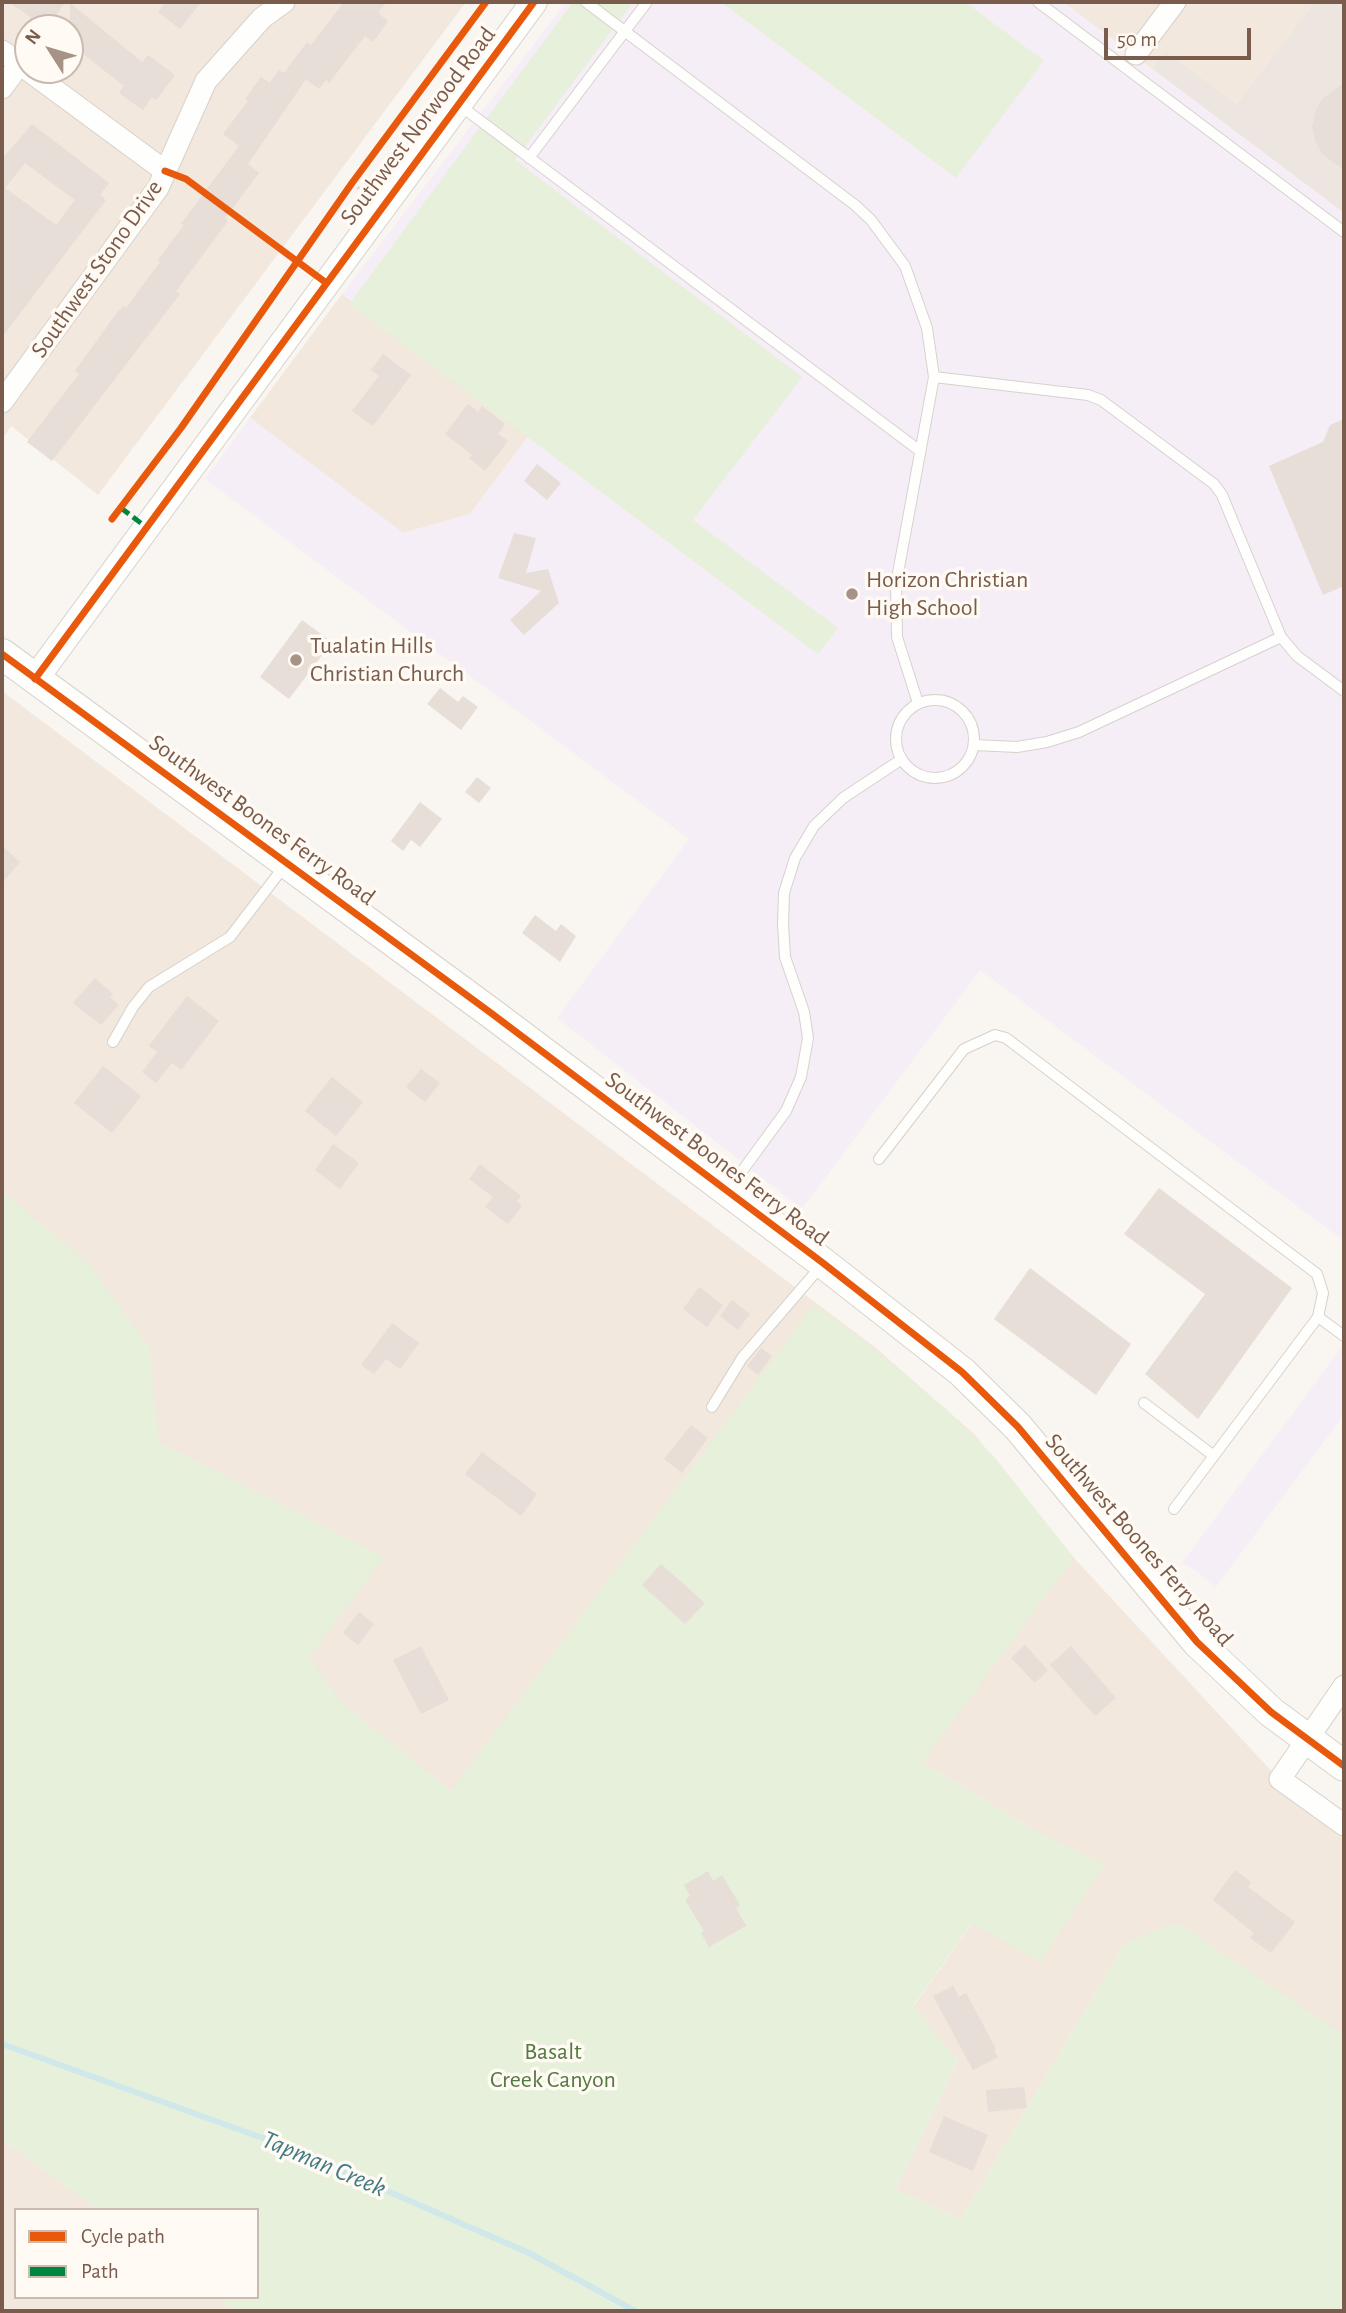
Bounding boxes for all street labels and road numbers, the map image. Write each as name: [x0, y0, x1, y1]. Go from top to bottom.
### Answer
street label: Southwest Norwood Road: [334, 21, 502, 231]
street label: Southwest Stono Drive: [25, 175, 169, 363]
street label: Southwest Boones Ferry Road: [143, 728, 381, 912]
street label: Southwest Boones Ferry Road: [599, 1065, 835, 1253]
street label: Southwest Boones Ferry Road: [1039, 1428, 1239, 1652]

